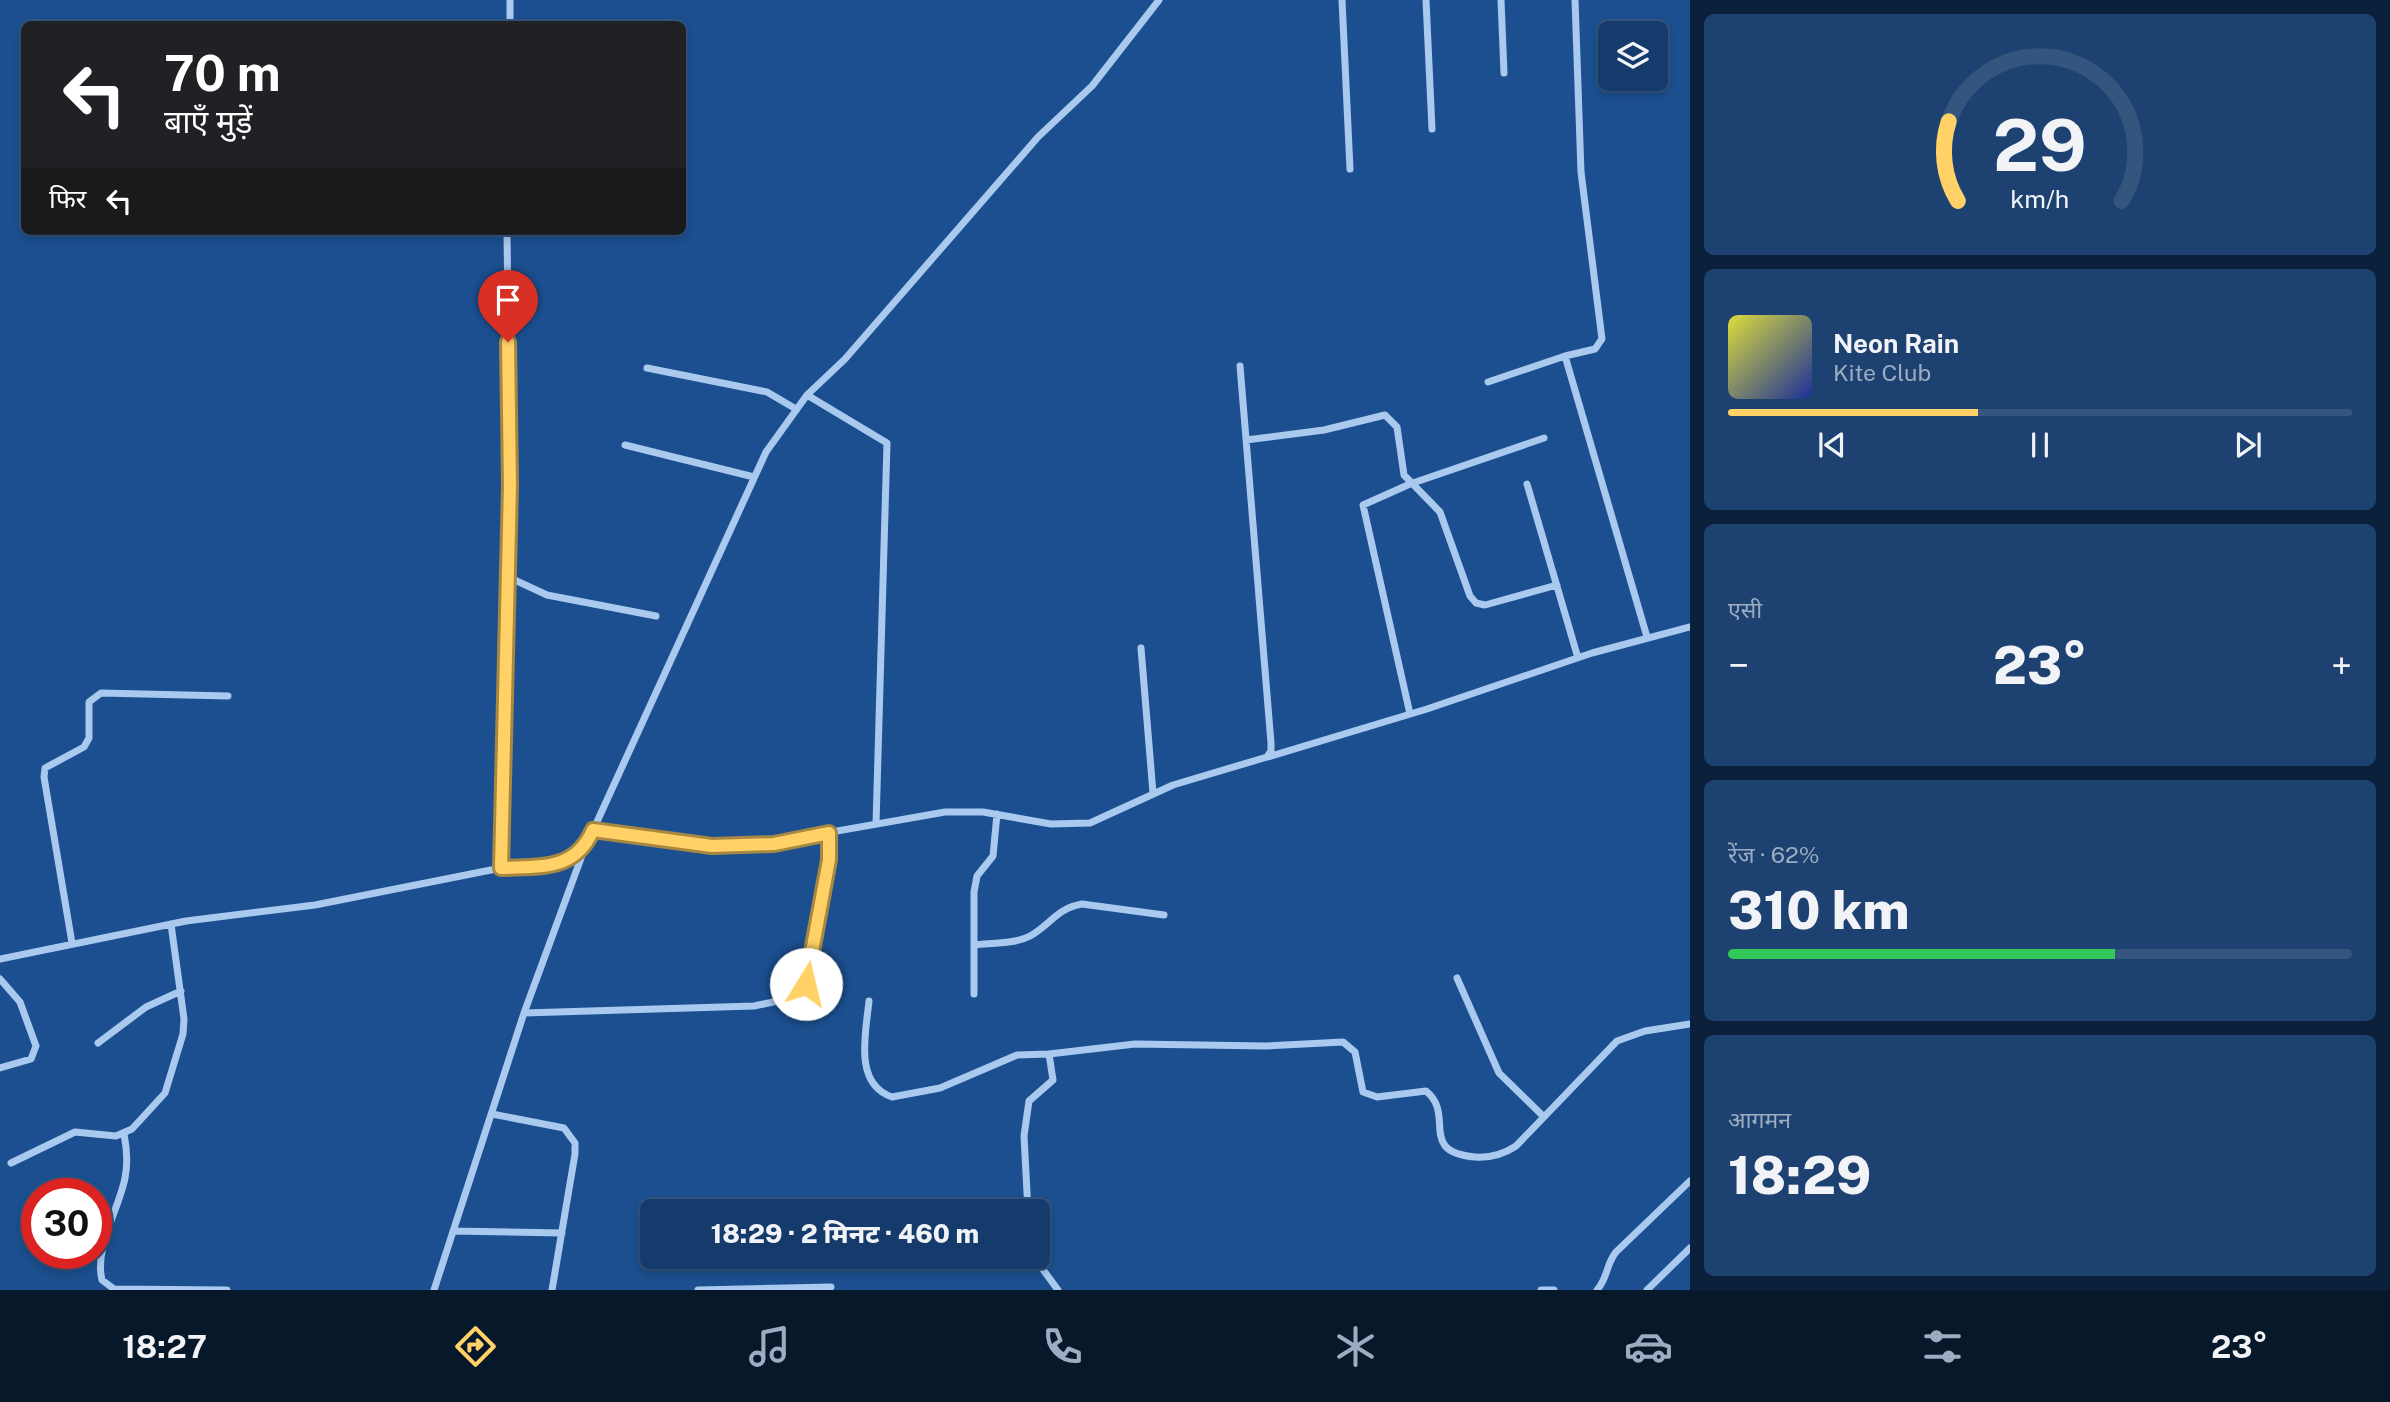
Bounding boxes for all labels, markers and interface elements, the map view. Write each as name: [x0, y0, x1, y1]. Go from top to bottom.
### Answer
map controls: [1598, 21, 1668, 91]
button: layers: [1598, 21, 1668, 91]
text: 70 m: [164, 44, 281, 102]
icon: left: [49, 49, 140, 140]
text: 29: [1993, 102, 2087, 187]
text: बाएँ मुड़ें: [164, 103, 252, 140]
icon: left: [100, 182, 138, 220]
text: फिर: [49, 183, 86, 214]
text: km/h: [2011, 183, 2069, 213]
pin: [478, 270, 538, 342]
icon: arrive: [489, 281, 527, 319]
text: Neon Rain: [1833, 328, 1959, 359]
text: Kite Club: [1833, 359, 1931, 386]
icon: previous: [1813, 426, 1851, 464]
icon: pause: [2021, 426, 2059, 464]
icon: next: [2229, 426, 2267, 464]
text: एसी: [1728, 596, 1762, 623]
text: 23°: [1993, 635, 2087, 696]
text: −: [1728, 643, 1749, 688]
text: +: [2331, 643, 2352, 688]
text: रेंज · 62%: [1728, 841, 1820, 868]
text: 310 km: [1728, 880, 1910, 941]
position arrow: [769, 947, 843, 1021]
text: आगमन: [1728, 1106, 1791, 1133]
text: 18:29: [1728, 1145, 1871, 1206]
speed limit sign: 30: [21, 1178, 112, 1269]
text: 18:29 · 2 मिनट · 460 m: [711, 1218, 979, 1249]
icon: directions: [451, 1322, 500, 1371]
icon: music: [745, 1322, 794, 1371]
icon: phone: [1038, 1322, 1087, 1371]
icon: climate: [1331, 1322, 1380, 1371]
icon: car: [1624, 1322, 1673, 1371]
icon: filters: [1918, 1322, 1967, 1371]
text: 18:27: [122, 1328, 207, 1365]
text: 23°: [2211, 1328, 2268, 1365]

